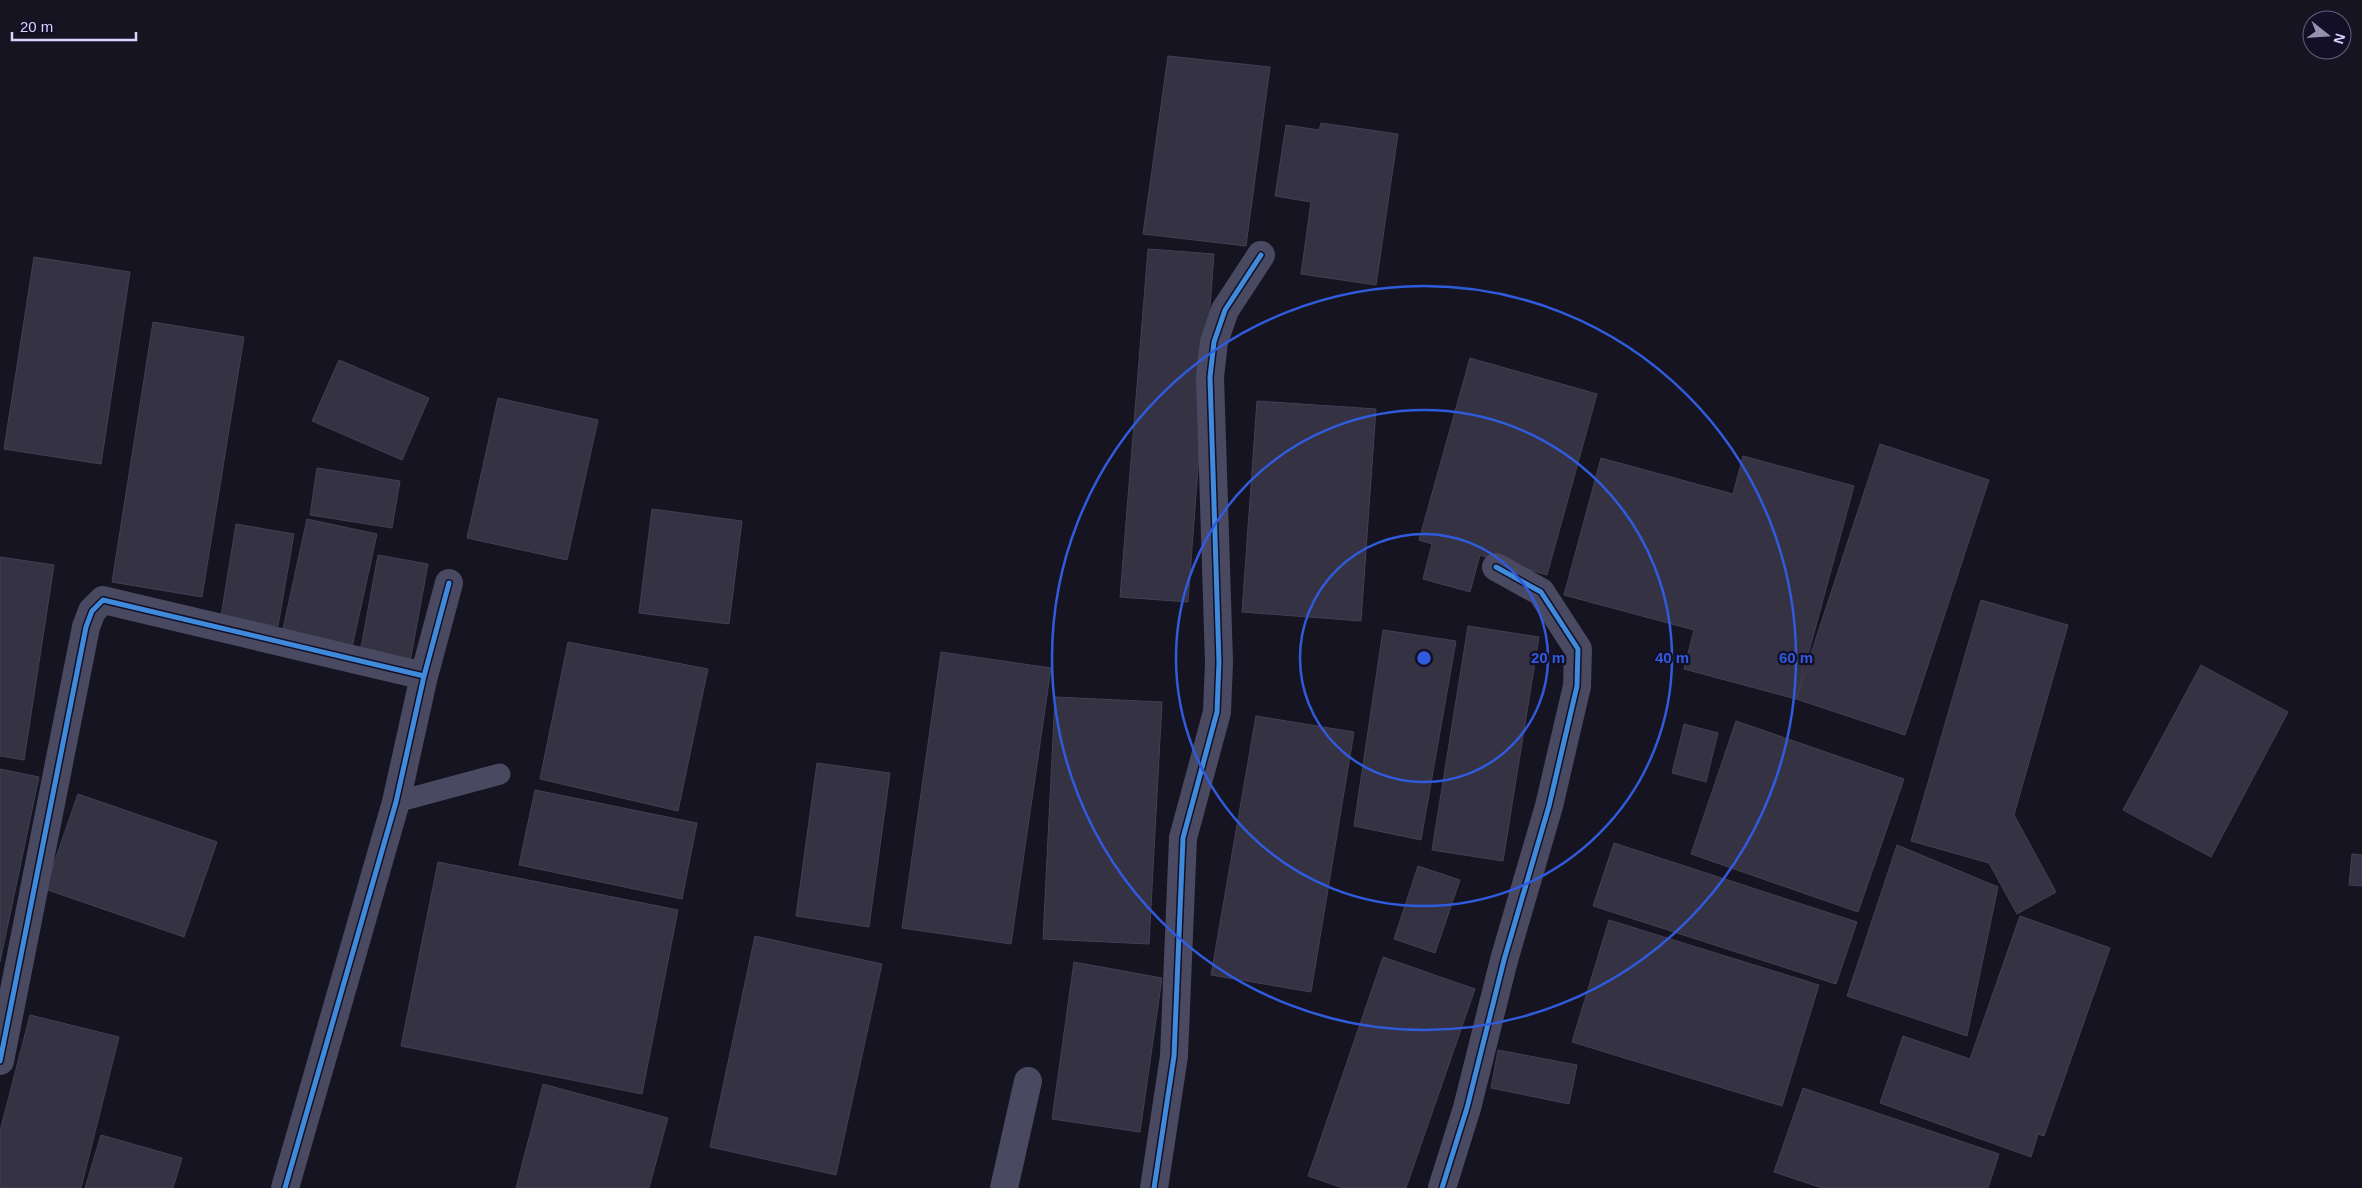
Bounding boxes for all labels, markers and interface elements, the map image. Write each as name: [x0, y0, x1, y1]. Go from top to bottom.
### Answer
scale bar: [12, 10, 136, 42]
north arrow: [2302, 10, 2352, 60]
text: 20 m: [20, 18, 53, 35]
text: N: [2330, 32, 2349, 46]
centre of rings: [1415, 649, 1433, 667]
text: 20 m: [1531, 649, 1565, 666]
text: 40 m: [1655, 649, 1689, 666]
text: 60 m: [1779, 649, 1813, 666]

